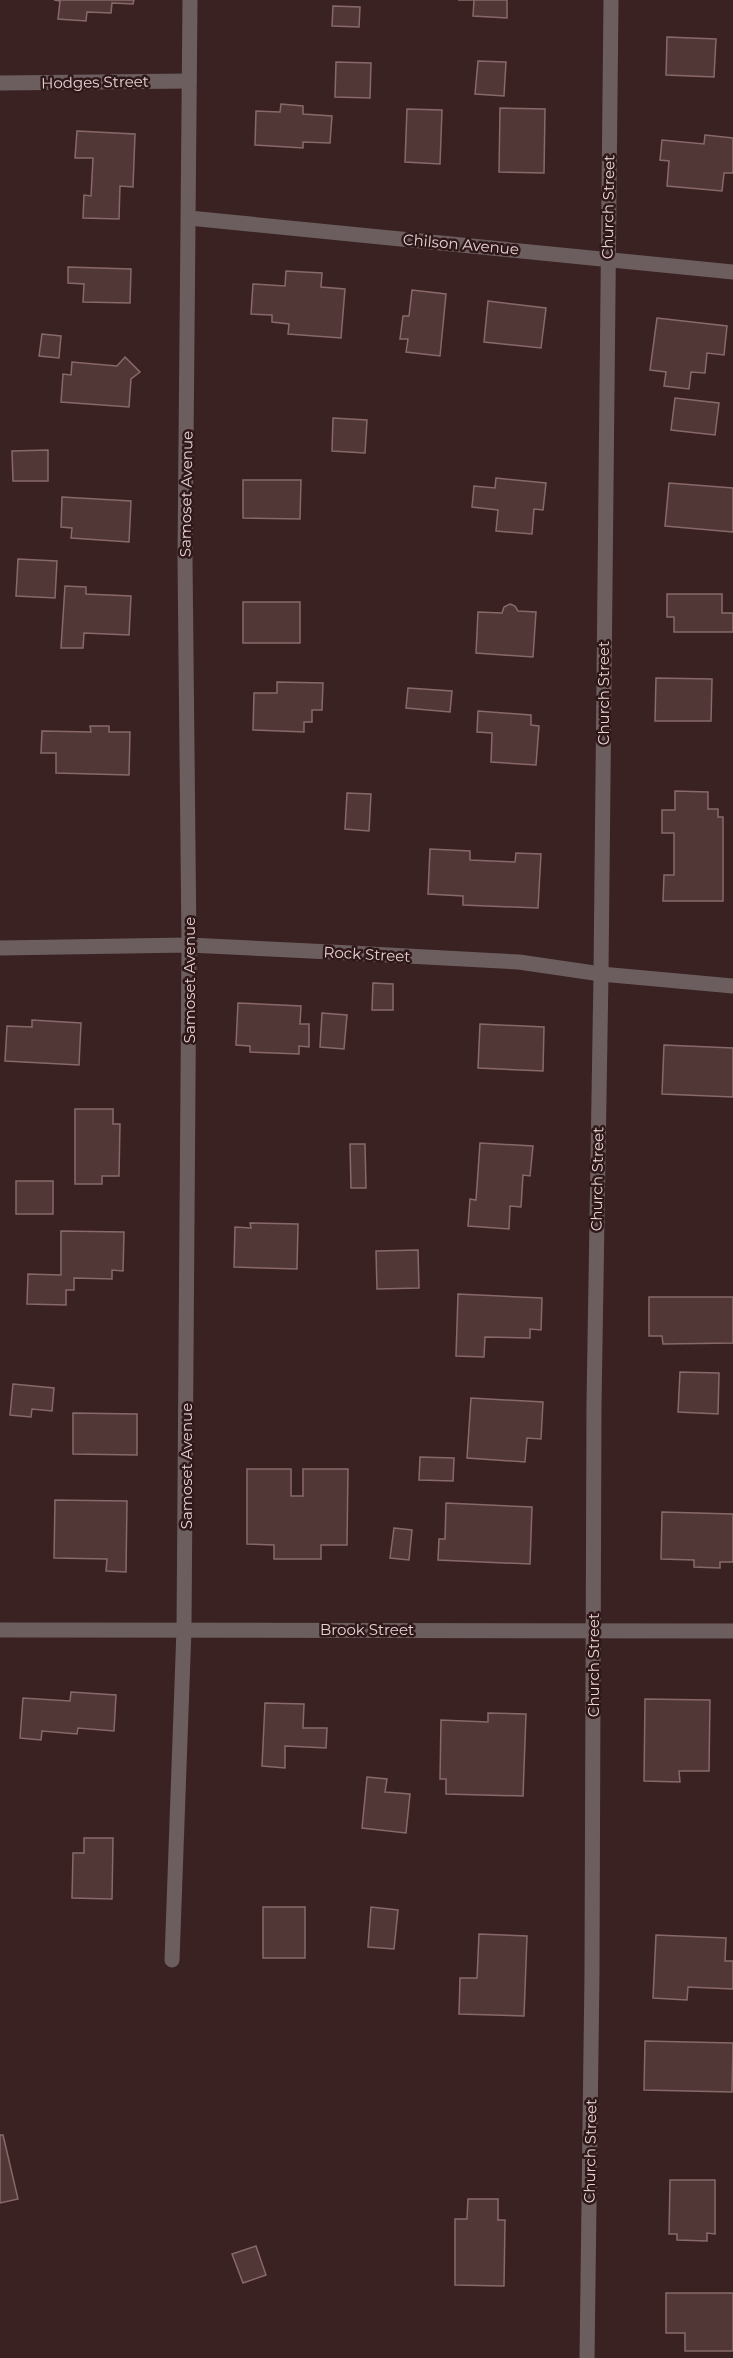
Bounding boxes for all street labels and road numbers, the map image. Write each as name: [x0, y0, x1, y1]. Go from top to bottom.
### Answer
street label: Hodges Street: [41, 72, 149, 92]
street label: Church Street: [598, 155, 618, 259]
street label: Chilson Avenue: [402, 229, 520, 259]
street label: Samoset Avenue: [175, 431, 197, 557]
street label: Church Street: [594, 641, 613, 745]
street label: Samoset Avenue: [180, 917, 199, 1043]
street label: Rock Street: [323, 942, 411, 966]
street label: Church Street: [587, 1127, 607, 1231]
street label: Samoset Avenue: [177, 1403, 196, 1529]
street label: Church Street: [584, 1613, 603, 1717]
street label: Brook Street: [320, 1620, 414, 1639]
street label: Church Street: [580, 2099, 600, 2203]

